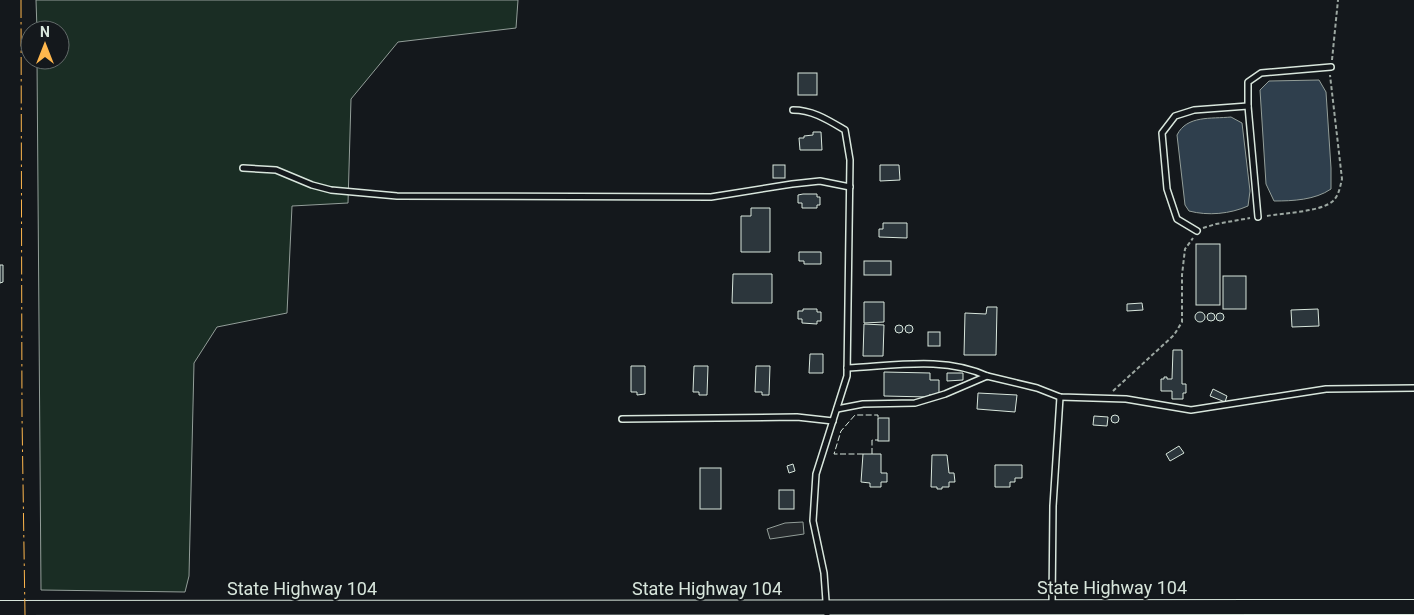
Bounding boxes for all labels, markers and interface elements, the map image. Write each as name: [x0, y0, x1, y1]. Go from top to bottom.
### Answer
north arrow: [20, 20, 70, 70]
text: N: [40, 24, 50, 40]
street label: State Highway 104: [1037, 577, 1187, 598]
street label: State Highway 104: [227, 578, 377, 599]
street label: State Highway 104: [632, 578, 782, 599]

